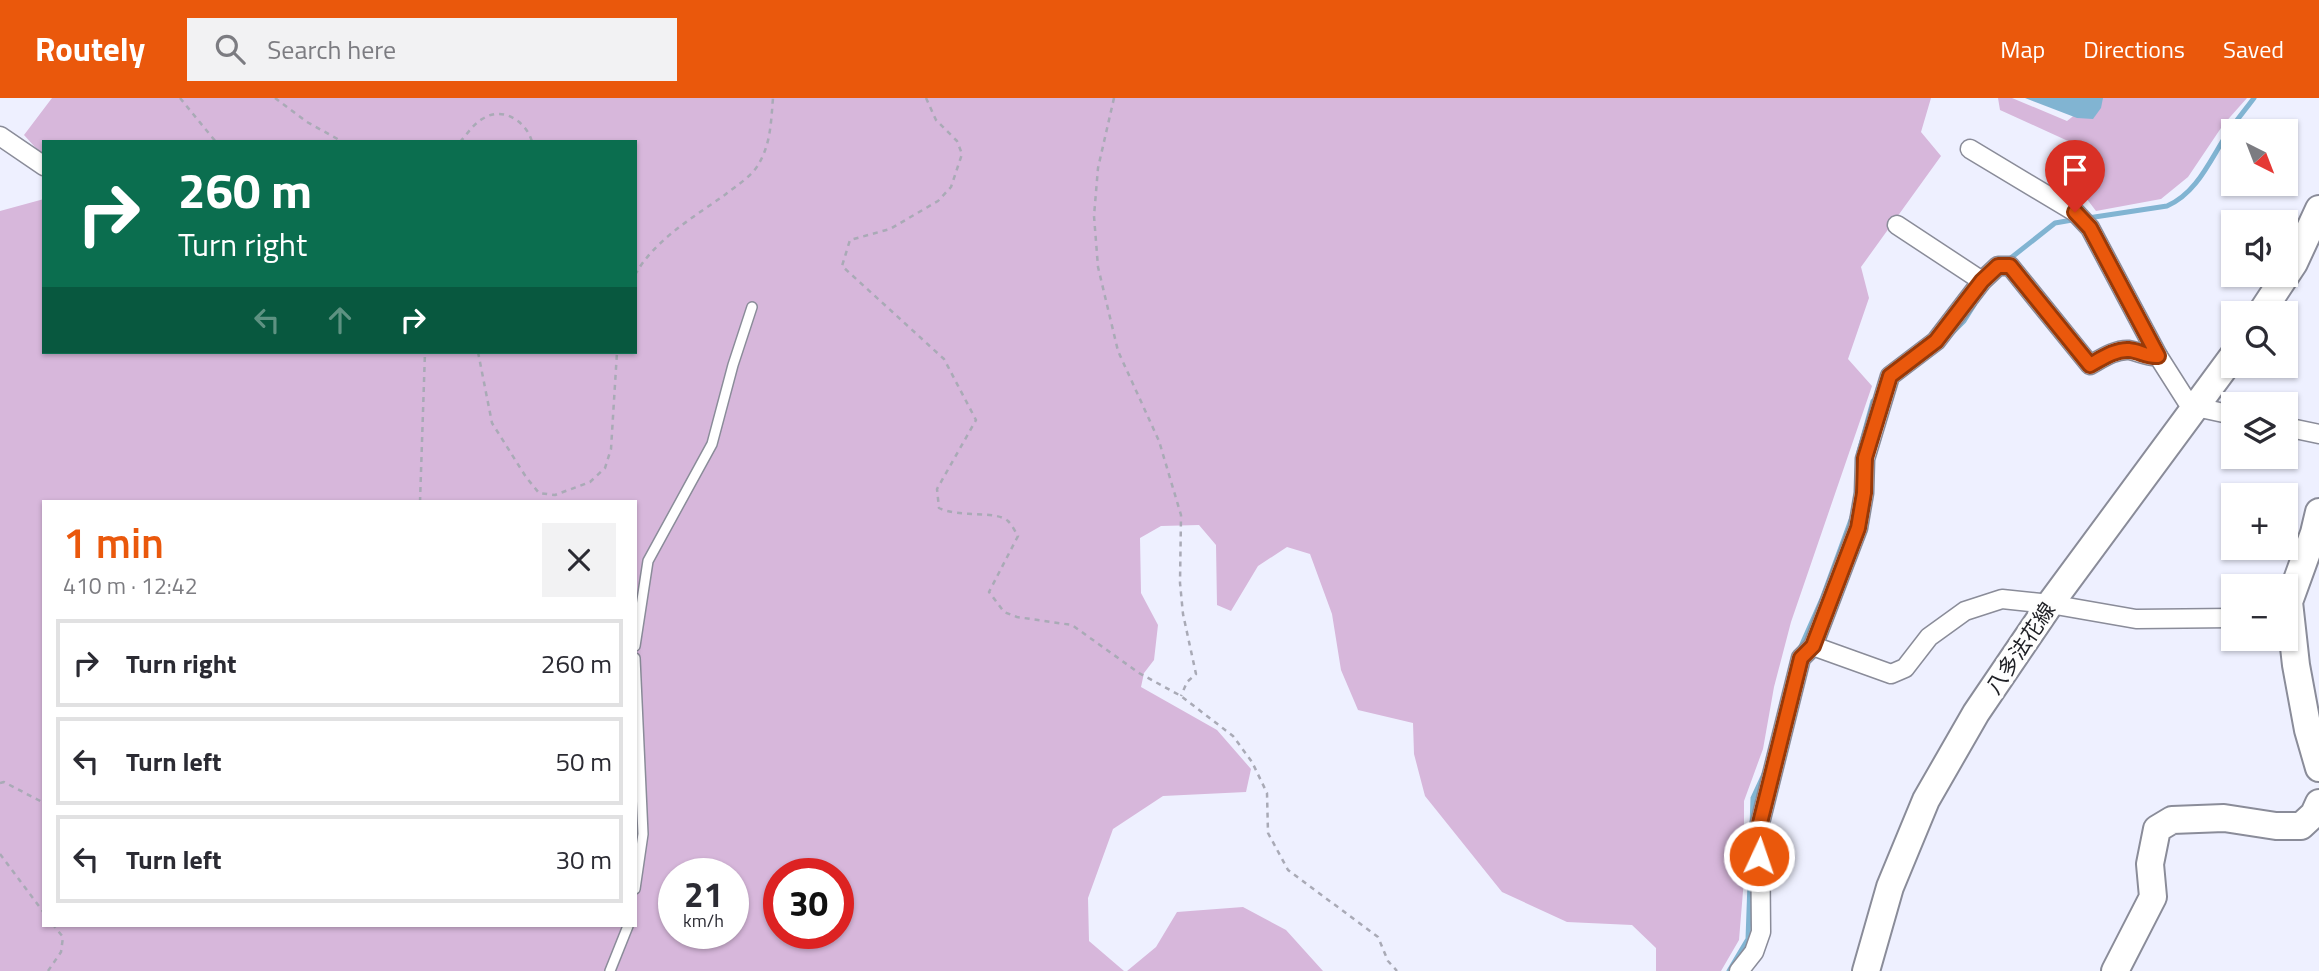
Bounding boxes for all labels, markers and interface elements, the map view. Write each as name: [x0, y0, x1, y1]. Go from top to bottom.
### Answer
search box: [187, 18, 677, 81]
text: Routely: [35, 24, 145, 74]
icon: search: [211, 30, 249, 68]
text: Search here: [267, 30, 396, 69]
text: Map: [2000, 31, 2045, 67]
text: Directions: [2083, 31, 2185, 67]
text: Saved: [2223, 31, 2284, 67]
north arrow: [2221, 119, 2298, 196]
map controls: [2221, 119, 2298, 651]
pin: [2045, 140, 2105, 212]
icon: arrive: [2056, 151, 2094, 189]
text: 260 m: [178, 152, 312, 227]
icon: right: [63, 168, 154, 259]
button: sound: [2221, 210, 2298, 287]
text: Turn right: [178, 220, 307, 268]
icon: left: [248, 301, 286, 339]
icon: ahead: [321, 301, 359, 339]
icon: right: [394, 301, 432, 339]
button: search: [2221, 301, 2298, 378]
button: layers: [2221, 392, 2298, 469]
button: +: [2221, 483, 2298, 560]
text: 1 min: [63, 510, 164, 574]
button: close: [542, 523, 616, 597]
text: 410 m · 12:42: [63, 568, 198, 603]
button: −: [2221, 574, 2298, 651]
street label: 八多法花線: [1977, 596, 2063, 700]
icon: right: [67, 644, 105, 682]
text: Turn right: [126, 644, 237, 683]
text: 260 m: [541, 644, 612, 683]
icon: left: [67, 742, 105, 780]
text: Turn left: [126, 742, 221, 781]
text: 50 m: [555, 742, 612, 781]
position arrow: [1722, 819, 1796, 893]
icon: left: [67, 840, 105, 878]
text: Turn left: [126, 840, 221, 879]
text: 30 m: [555, 840, 612, 879]
speed limit sign: 30: [763, 858, 854, 949]
text: 21: [684, 867, 723, 921]
text: km/h: [683, 907, 724, 934]

